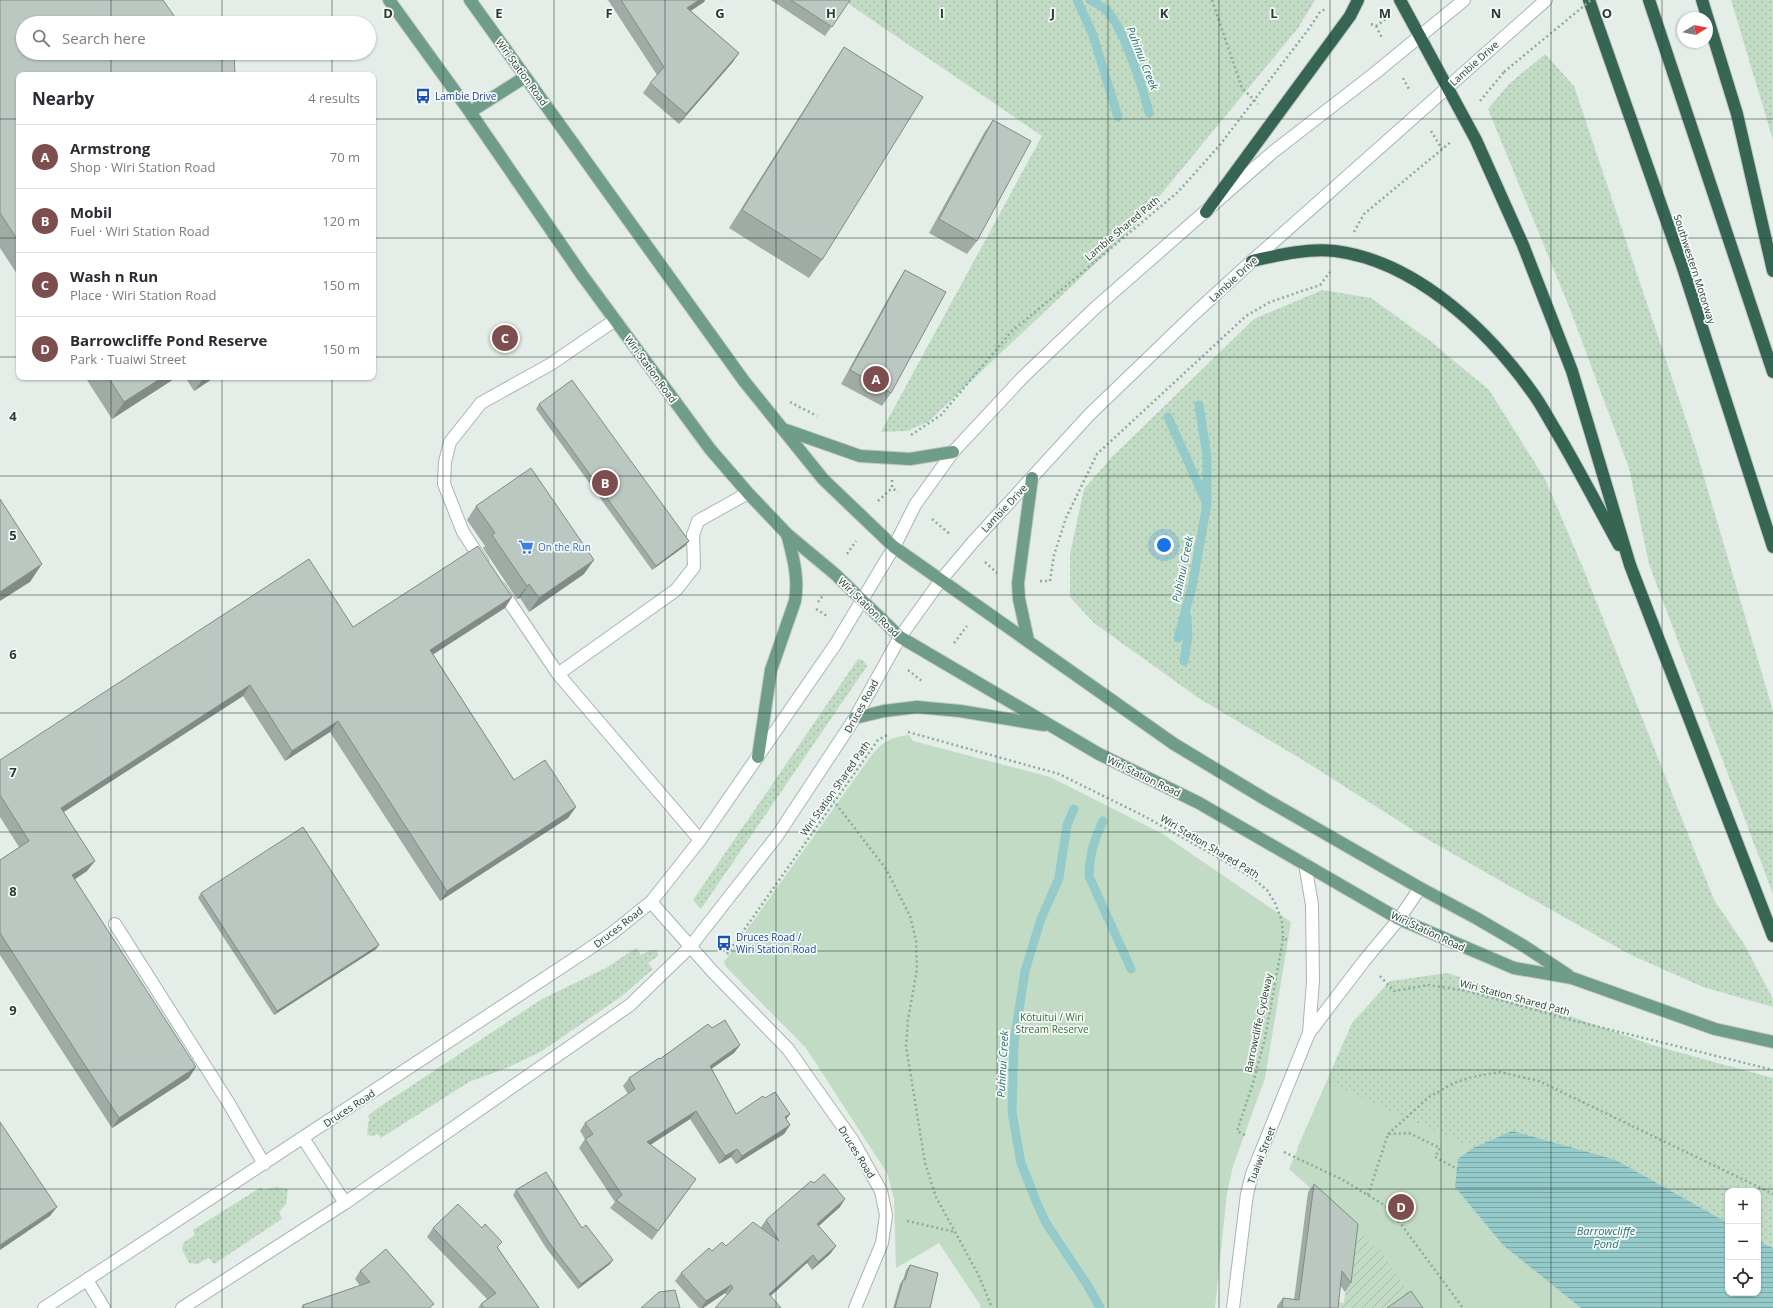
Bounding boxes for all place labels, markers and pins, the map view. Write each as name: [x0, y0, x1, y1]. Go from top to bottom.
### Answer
bus stop icon: Lambie Drive: [414, 87, 432, 105]
place label: Lambie Drive: [435, 89, 497, 103]
pin: C: [492, 323, 518, 353]
pin: A: [863, 364, 889, 394]
pin: B: [592, 468, 618, 498]
supermarket icon: On the Run: [517, 538, 535, 556]
place label: On the Run: [538, 540, 591, 554]
place label: Druces Road / Wiri Station Road: [736, 930, 816, 956]
bus stop icon: Druces Road / Wiri Station Road: [715, 934, 733, 952]
pin: D: [1388, 1192, 1414, 1222]

